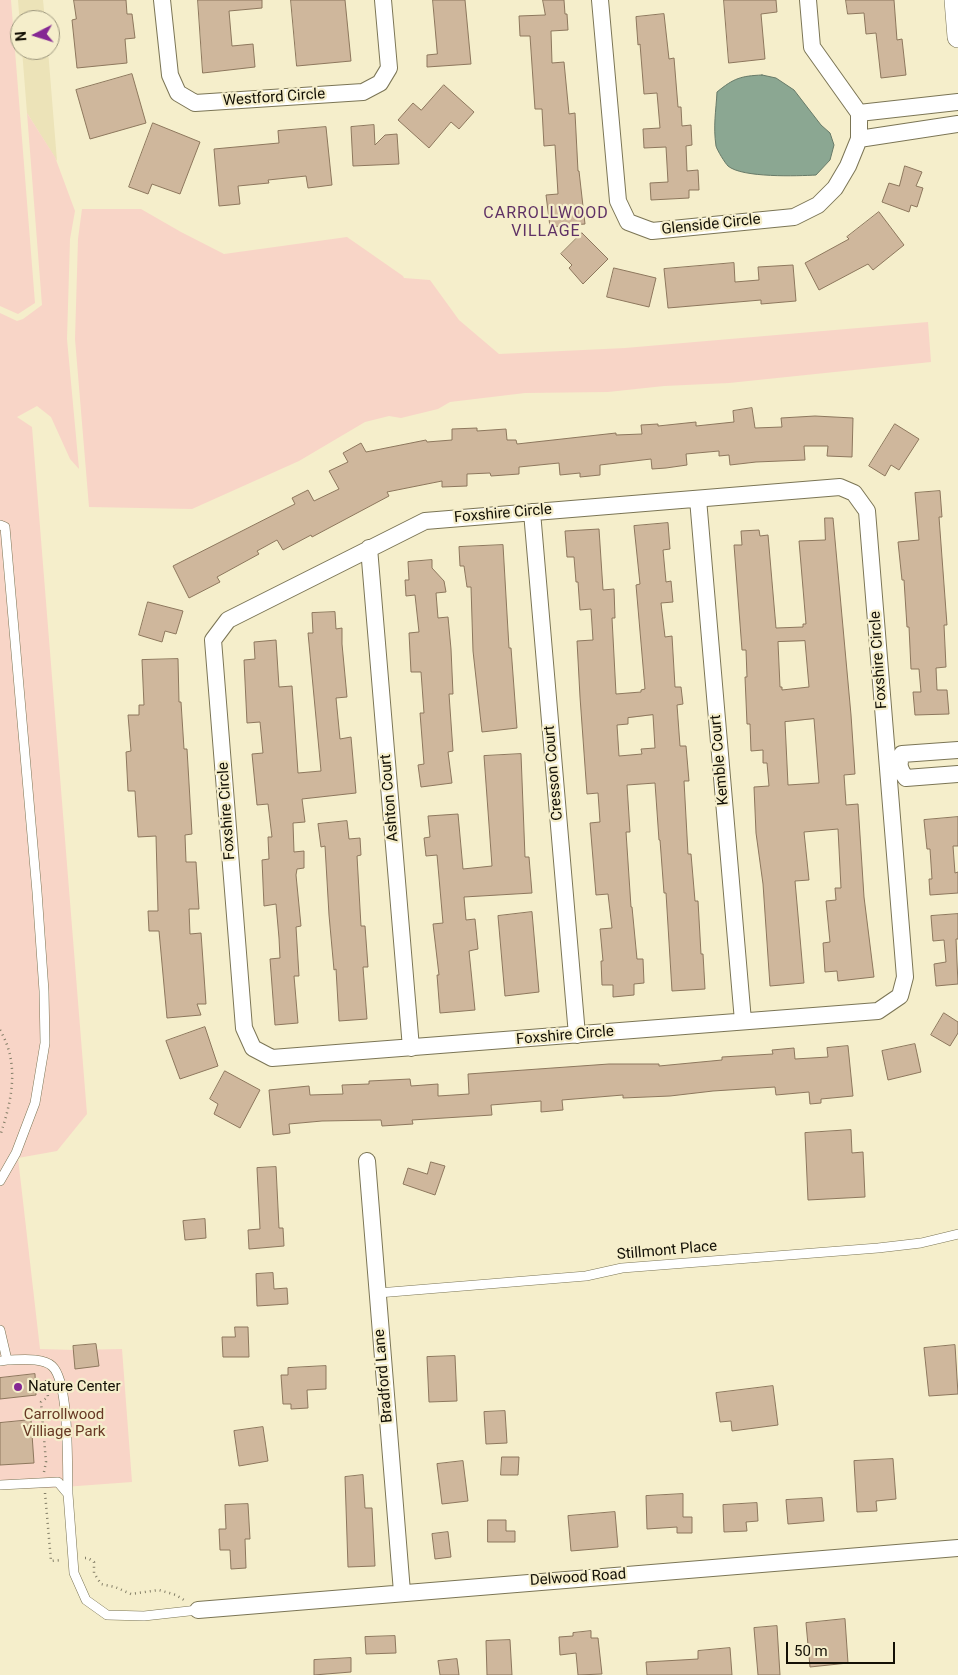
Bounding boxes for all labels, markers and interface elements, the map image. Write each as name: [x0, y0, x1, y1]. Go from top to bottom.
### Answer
north arrow: [10, 10, 60, 60]
text: N: [13, 31, 29, 42]
street label: Westford Circle: [222, 85, 326, 111]
district label: CARROLLWOOD VILLAGE: [482, 204, 610, 242]
street label: Glenside Circle: [661, 211, 761, 239]
street label: Foxshire Circle: [453, 501, 553, 527]
street label: Foxshire Circle: [867, 610, 891, 710]
street label: Kemble Court: [707, 714, 733, 806]
street label: Cresson Court: [541, 725, 567, 821]
street label: Ashton Court: [377, 753, 403, 843]
street label: Foxshire Circle: [215, 761, 239, 861]
street label: Foxshire Circle: [515, 1023, 615, 1049]
street label: Stillmont Place: [616, 1238, 718, 1264]
street label: Bradford Lane: [371, 1328, 397, 1424]
place label: Nature Center: [28, 1378, 121, 1396]
marker: Nature Center: [12, 1381, 24, 1393]
park label: Carrollwood Villiage Park: [23, 1406, 105, 1441]
street label: Delwood Road: [529, 1566, 627, 1590]
scale bar: [788, 1632, 897, 1664]
text: 50 m: [794, 1642, 828, 1660]

